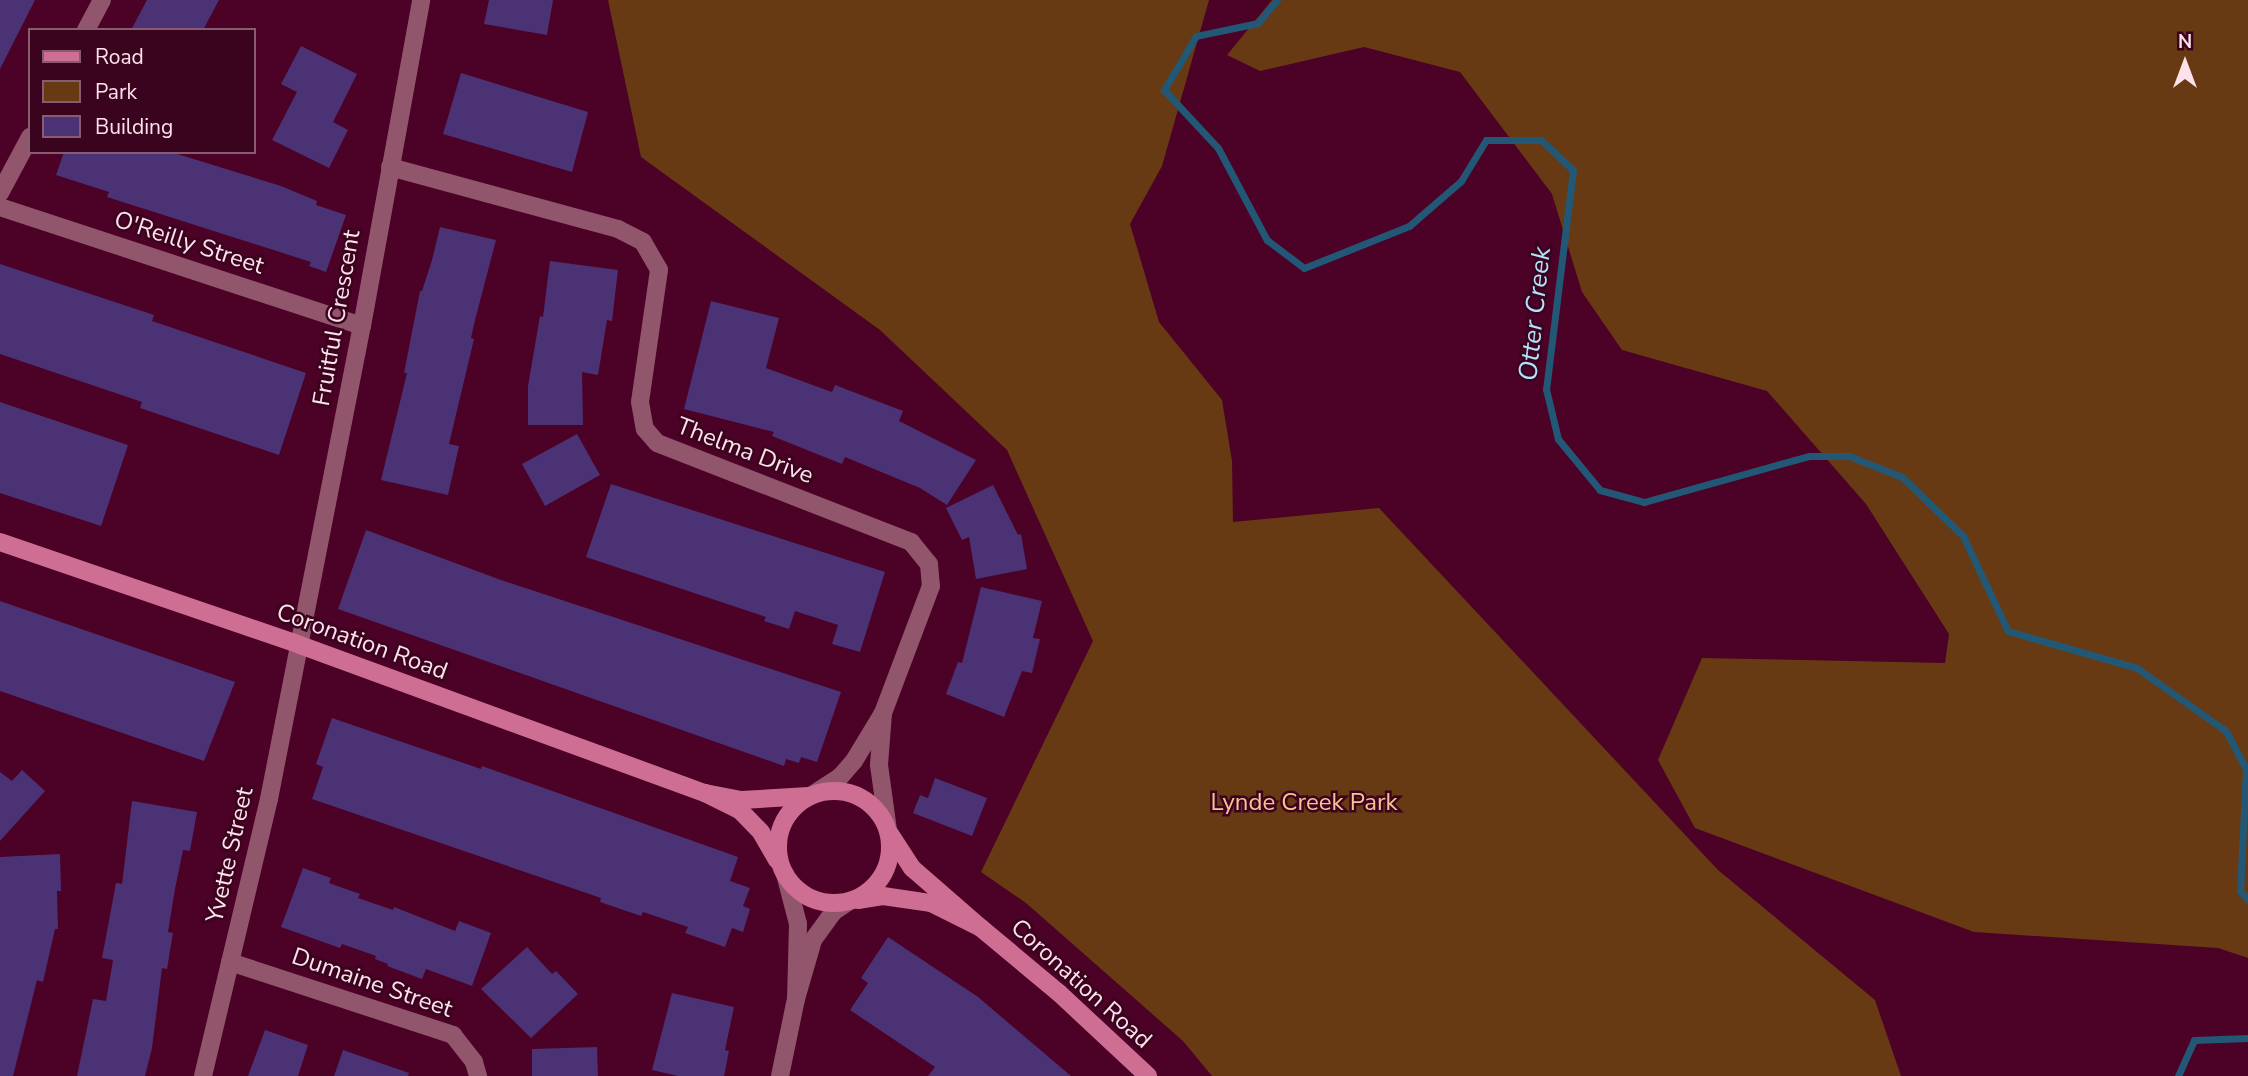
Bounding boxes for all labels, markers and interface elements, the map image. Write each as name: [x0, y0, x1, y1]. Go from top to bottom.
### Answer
legend: [28, 28, 256, 154]
north arrow: [2150, 28, 2220, 98]
text: N: [2178, 29, 2192, 55]
text: Road: [95, 43, 144, 71]
text: Park: [95, 78, 137, 106]
text: Building: [95, 113, 173, 141]
street label: O'Reilly Street: [110, 205, 268, 281]
street label: Fruitful Crescent: [307, 228, 367, 408]
water label: Otter Creek: [1512, 245, 1558, 383]
street label: Thelma Drive: [672, 412, 818, 490]
street label: Coronation Road: [273, 598, 451, 686]
street label: Yvette Street: [200, 784, 260, 926]
park label: Lynde Creek Park: [1210, 789, 1398, 817]
street label: Coronation Road: [1005, 913, 1157, 1055]
street label: Dumaine Street: [288, 942, 456, 1024]

